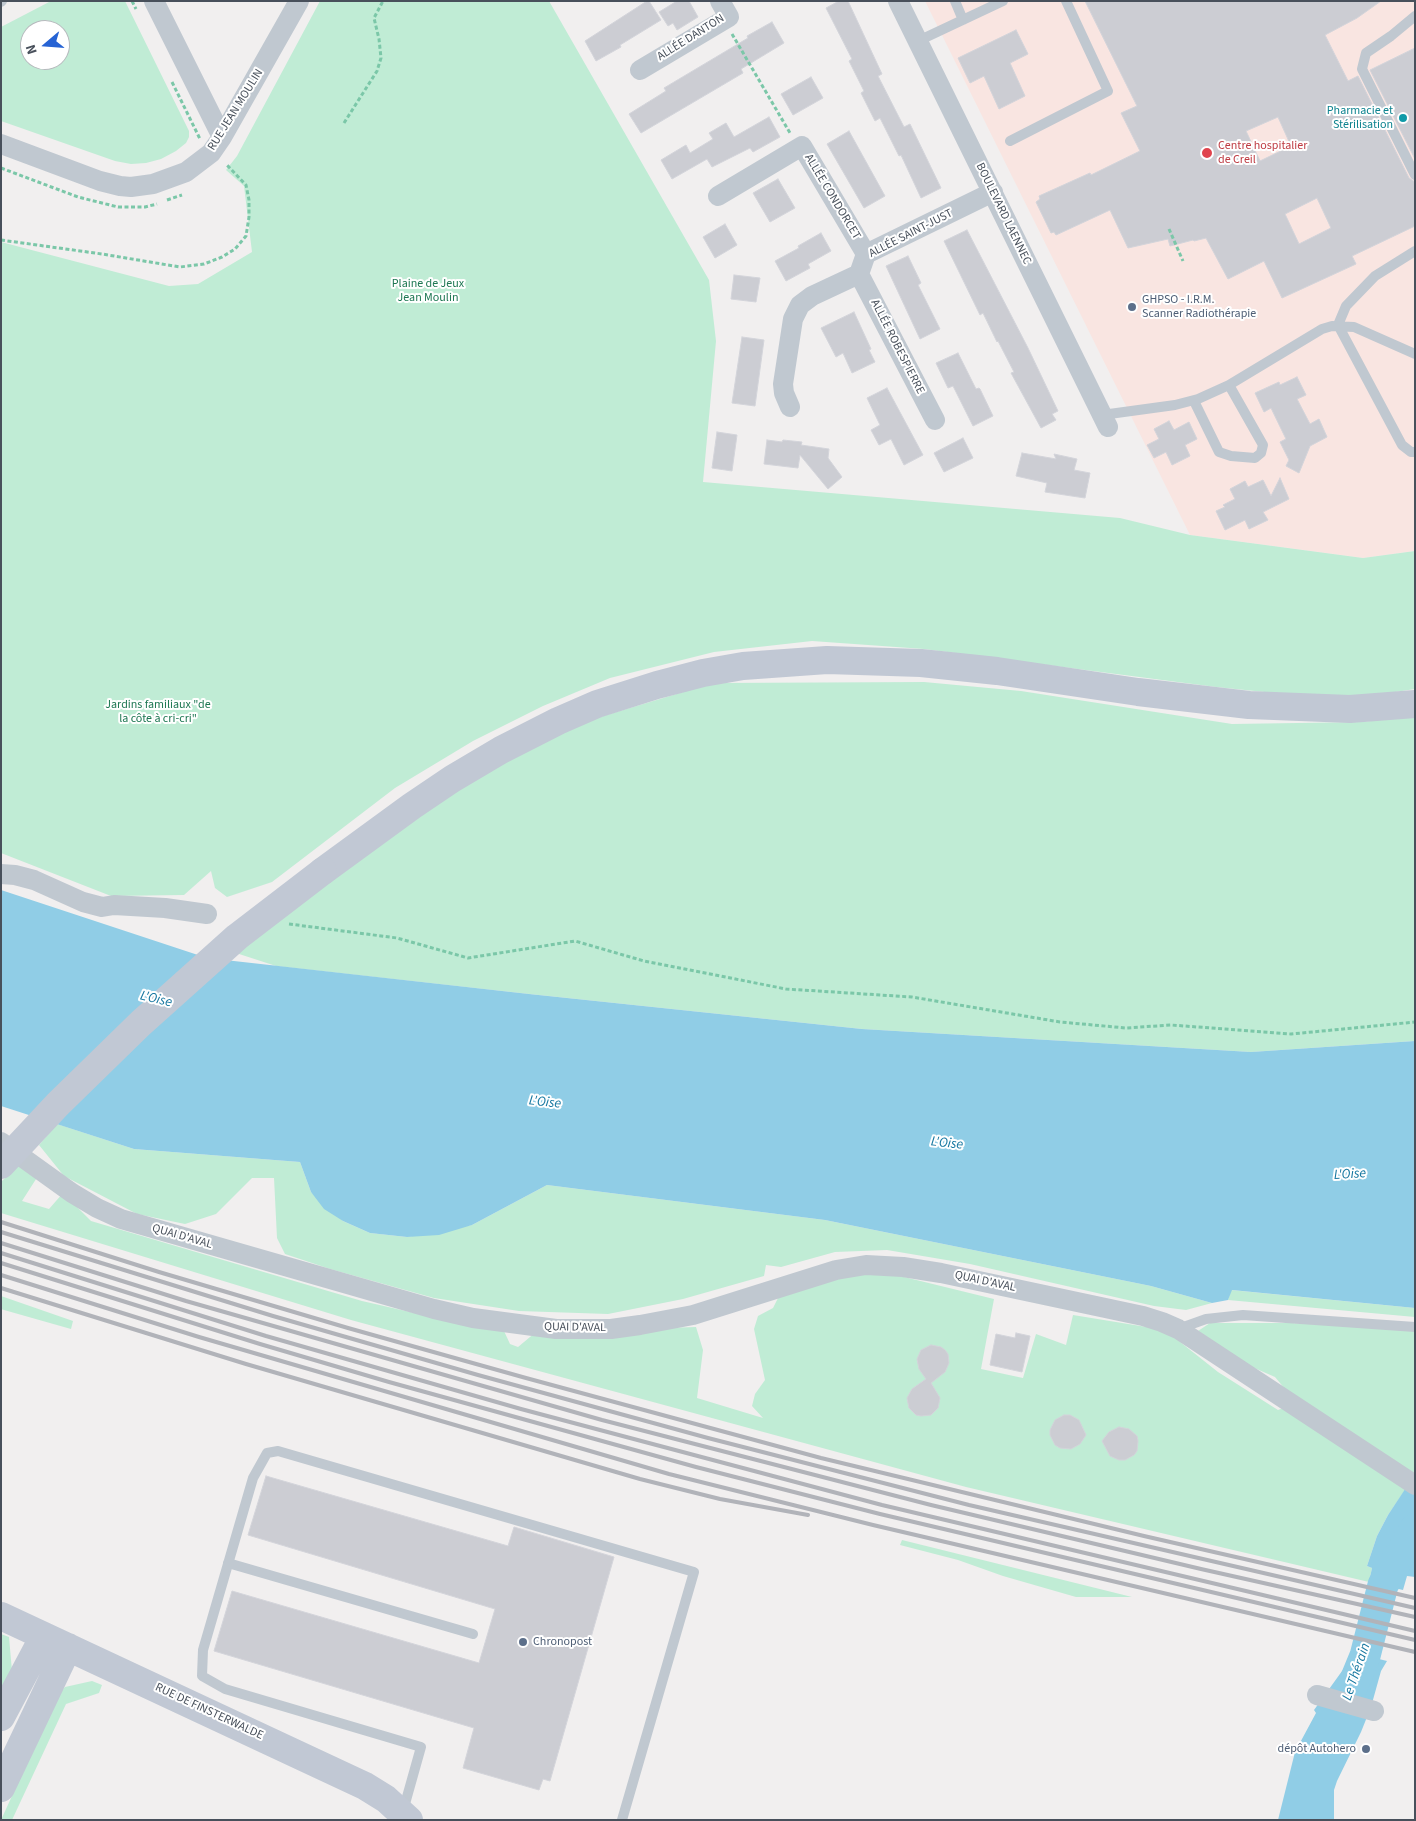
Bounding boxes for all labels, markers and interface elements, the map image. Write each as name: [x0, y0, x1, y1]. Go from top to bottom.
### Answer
street label: ALLÉE DANTON: [655, 12, 727, 64]
north arrow: [20, 20, 70, 70]
text: N: [21, 42, 43, 57]
street label: RUE JEAN MOULIN: [205, 67, 267, 153]
place label: Pharmacie et Stérilisation: [1327, 104, 1393, 132]
marker: Pharmacie et Stérilisation: [1397, 112, 1409, 124]
place label: Centre hospitalier de Creil: [1218, 139, 1307, 167]
marker: Centre hospitalier de Creil: [1200, 146, 1214, 160]
street label: ALLÉE CONDORCET: [801, 152, 863, 242]
street label: BOULEVARD LAENNEC: [972, 161, 1034, 267]
street label: ALLÉE SAINT-JUST: [867, 207, 955, 261]
park label: Plaine de Jeux Jean Moulin: [392, 277, 464, 305]
place label: GHPSO - I.R.M. Scanner Radiothérapie: [1142, 293, 1256, 321]
street label: ALLÉE ROBESPIERRE: [867, 297, 927, 397]
marker: GHPSO - I.R.M. Scanner Radiothérapie: [1126, 301, 1138, 313]
park label: Jardins familiaux "de la côte à cri-cri": [105, 698, 211, 726]
water label: L'Oise: [138, 988, 174, 1012]
water label: L'Oise: [528, 1093, 562, 1113]
water label: L'Oise: [930, 1134, 964, 1154]
water label: L'Oise: [1333, 1166, 1367, 1184]
street label: QUAI D'AVAL: [150, 1222, 214, 1252]
street label: QUAI D'AVAL: [953, 1269, 1017, 1295]
street label: QUAI D'AVAL: [544, 1320, 606, 1336]
place label: Chronopost: [533, 1635, 592, 1649]
marker: Chronopost: [517, 1636, 529, 1648]
water label: Le Thérain: [1339, 1641, 1375, 1703]
street label: RUE DE FINSTERWALDE: [153, 1681, 265, 1743]
place label: dépôt Autohero: [1278, 1742, 1356, 1756]
marker: dépôt Autohero: [1360, 1743, 1372, 1755]

